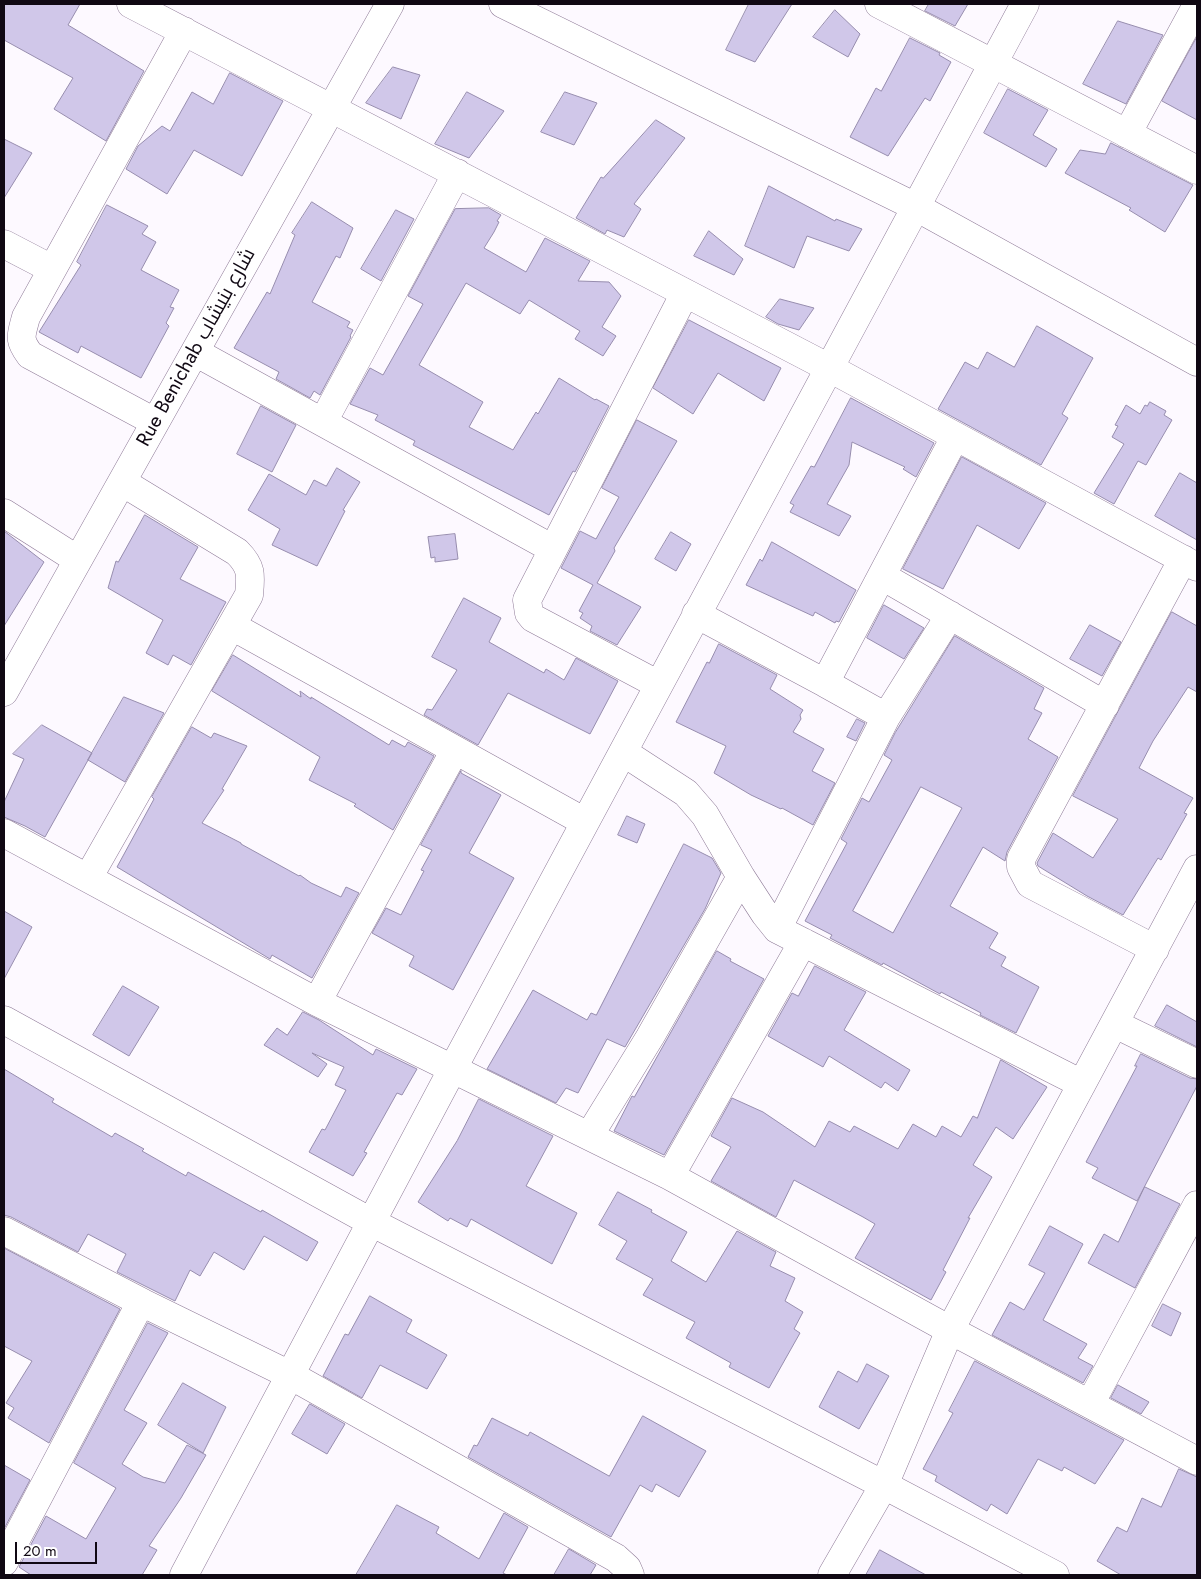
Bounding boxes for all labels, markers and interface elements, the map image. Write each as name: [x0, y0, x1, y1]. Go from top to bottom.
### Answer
street label: Rue Benichab شارع بنيشاب: [132, 245, 262, 451]
scale bar: [18, 1532, 100, 1564]
text: 20 m: [23, 1540, 57, 1562]

